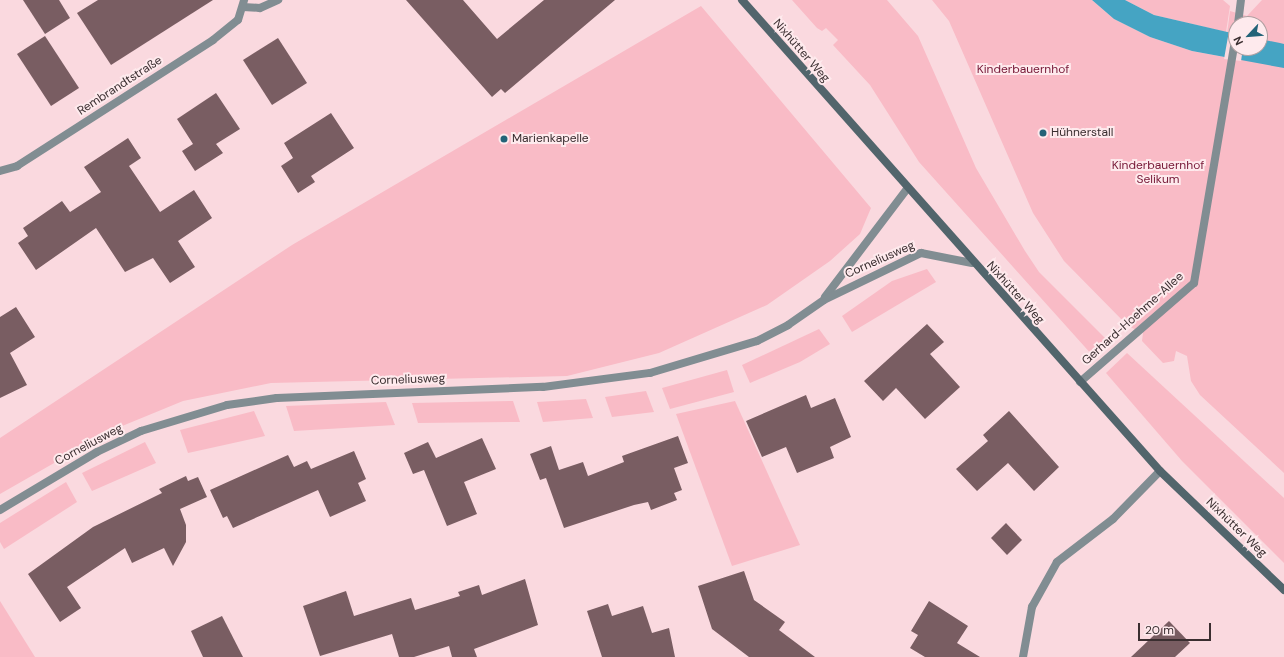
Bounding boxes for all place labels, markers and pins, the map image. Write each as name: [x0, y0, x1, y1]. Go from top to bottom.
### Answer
place label: Hühnerstall: [1051, 126, 1113, 140]
marker: Hühnerstall: [1038, 128, 1048, 138]
place label: Marienkapelle: [512, 132, 589, 146]
marker: Marienkapelle: [499, 134, 509, 144]

